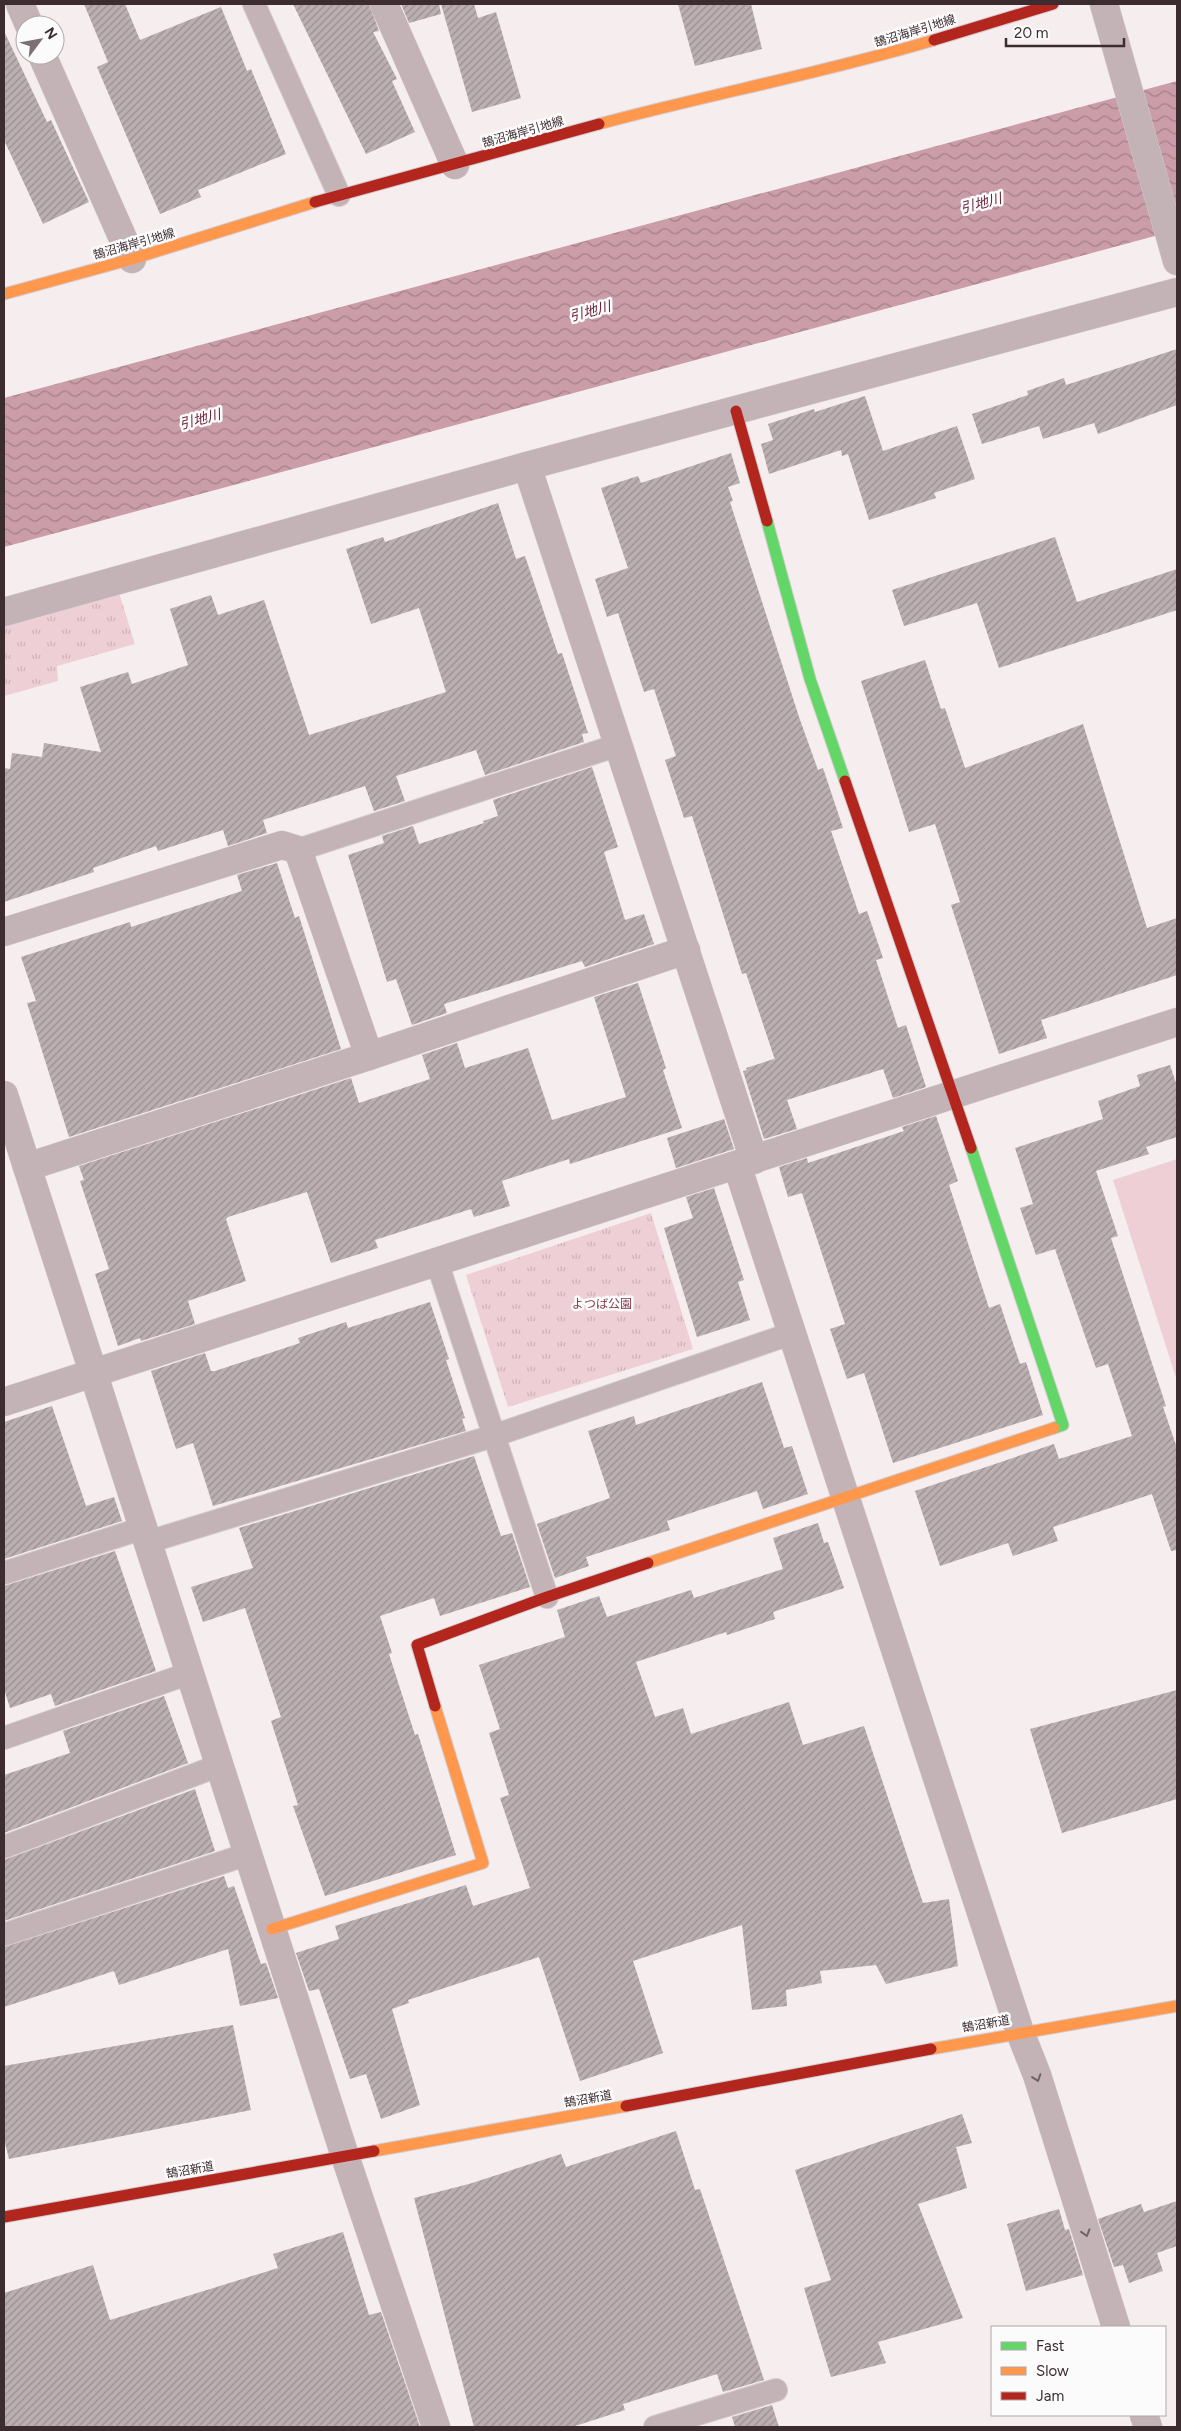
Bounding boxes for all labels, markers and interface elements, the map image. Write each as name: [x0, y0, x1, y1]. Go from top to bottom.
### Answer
street label: 鵠沼海岸引地線: [873, 12, 957, 50]
north arrow: [15, 15, 65, 65]
scale bar: [1006, 15, 1124, 47]
text: N: [41, 24, 61, 42]
text: 20 m: [1014, 24, 1048, 42]
street label: 鵠沼海岸引地線: [481, 114, 565, 150]
water label: 引地川: [959, 189, 1006, 217]
street label: 鵠沼海岸引地線: [92, 226, 176, 262]
water label: 引地川: [568, 297, 615, 325]
water label: 引地川: [178, 405, 225, 433]
park label: よつば公園: [572, 1297, 632, 1311]
street label: 鵠沼新道: [961, 2013, 1011, 2035]
one-way arrow: [1032, 2073, 1042, 2081]
street label: 鵠沼新道: [563, 2088, 613, 2110]
street label: 鵠沼新道: [165, 2159, 215, 2181]
one-way arrow: [1081, 2228, 1091, 2236]
legend: [991, 2326, 1166, 2416]
text: Fast: [1036, 2337, 1065, 2355]
text: Slow: [1036, 2362, 1069, 2380]
text: Jam: [1036, 2387, 1064, 2405]

